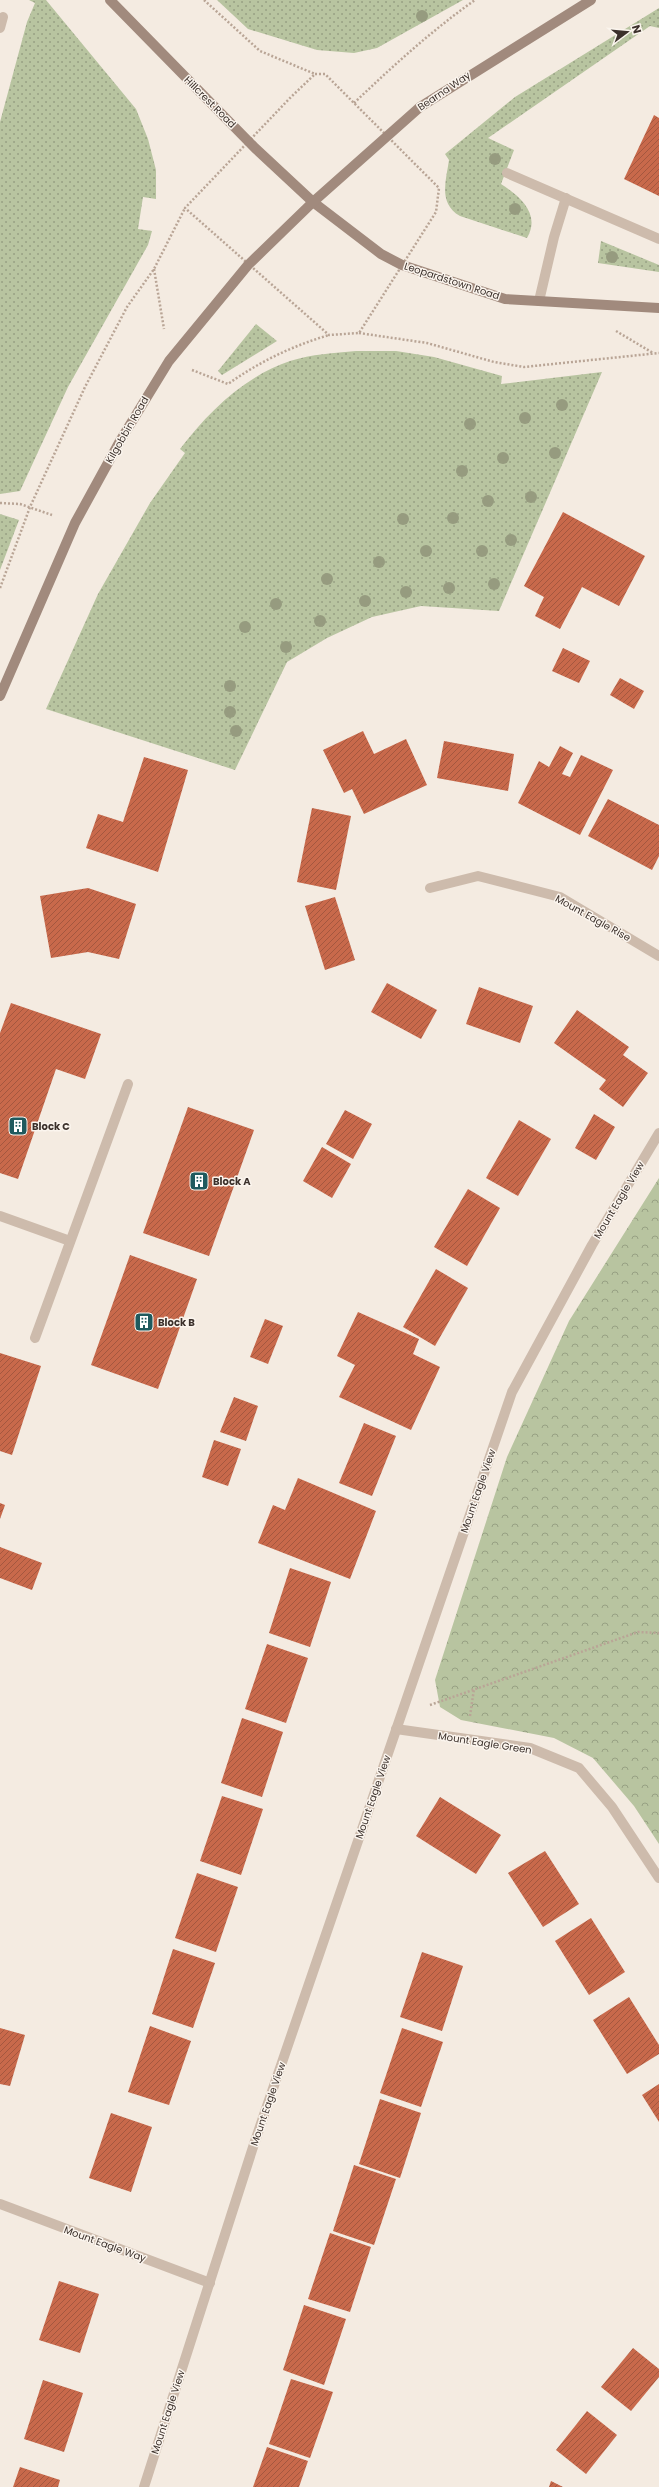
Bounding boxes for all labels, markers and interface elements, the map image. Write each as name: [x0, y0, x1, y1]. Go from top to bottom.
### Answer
north arrow: [607, 12, 647, 52]
text: N: [628, 23, 645, 35]
street label: Bearna Way: [415, 68, 474, 114]
street label: Hillcrest Road: [181, 73, 239, 131]
street label: Leopardstown Road: [402, 258, 502, 304]
street label: Kilgobbin Road: [102, 394, 152, 466]
street label: Mount Eagle Rise: [553, 891, 633, 945]
building icon: Block C: [7, 1115, 29, 1137]
place label: Block C: [32, 1119, 70, 1134]
street label: Mount Eagle View: [590, 1158, 648, 1241]
building icon: Block A: [188, 1170, 210, 1192]
place label: Block A: [213, 1174, 251, 1189]
building icon: Block B: [133, 1311, 155, 1333]
place label: Block B: [158, 1315, 195, 1330]
street label: Mount Eagle View: [457, 1446, 500, 1535]
street label: Mount Eagle Green: [437, 1728, 533, 1758]
street label: Mount Eagle View: [352, 1752, 395, 1841]
street label: Mount Eagle View: [247, 2059, 290, 2148]
street label: Mount Eagle Way: [62, 2222, 148, 2266]
street label: Mount Eagle View: [147, 2367, 189, 2456]

